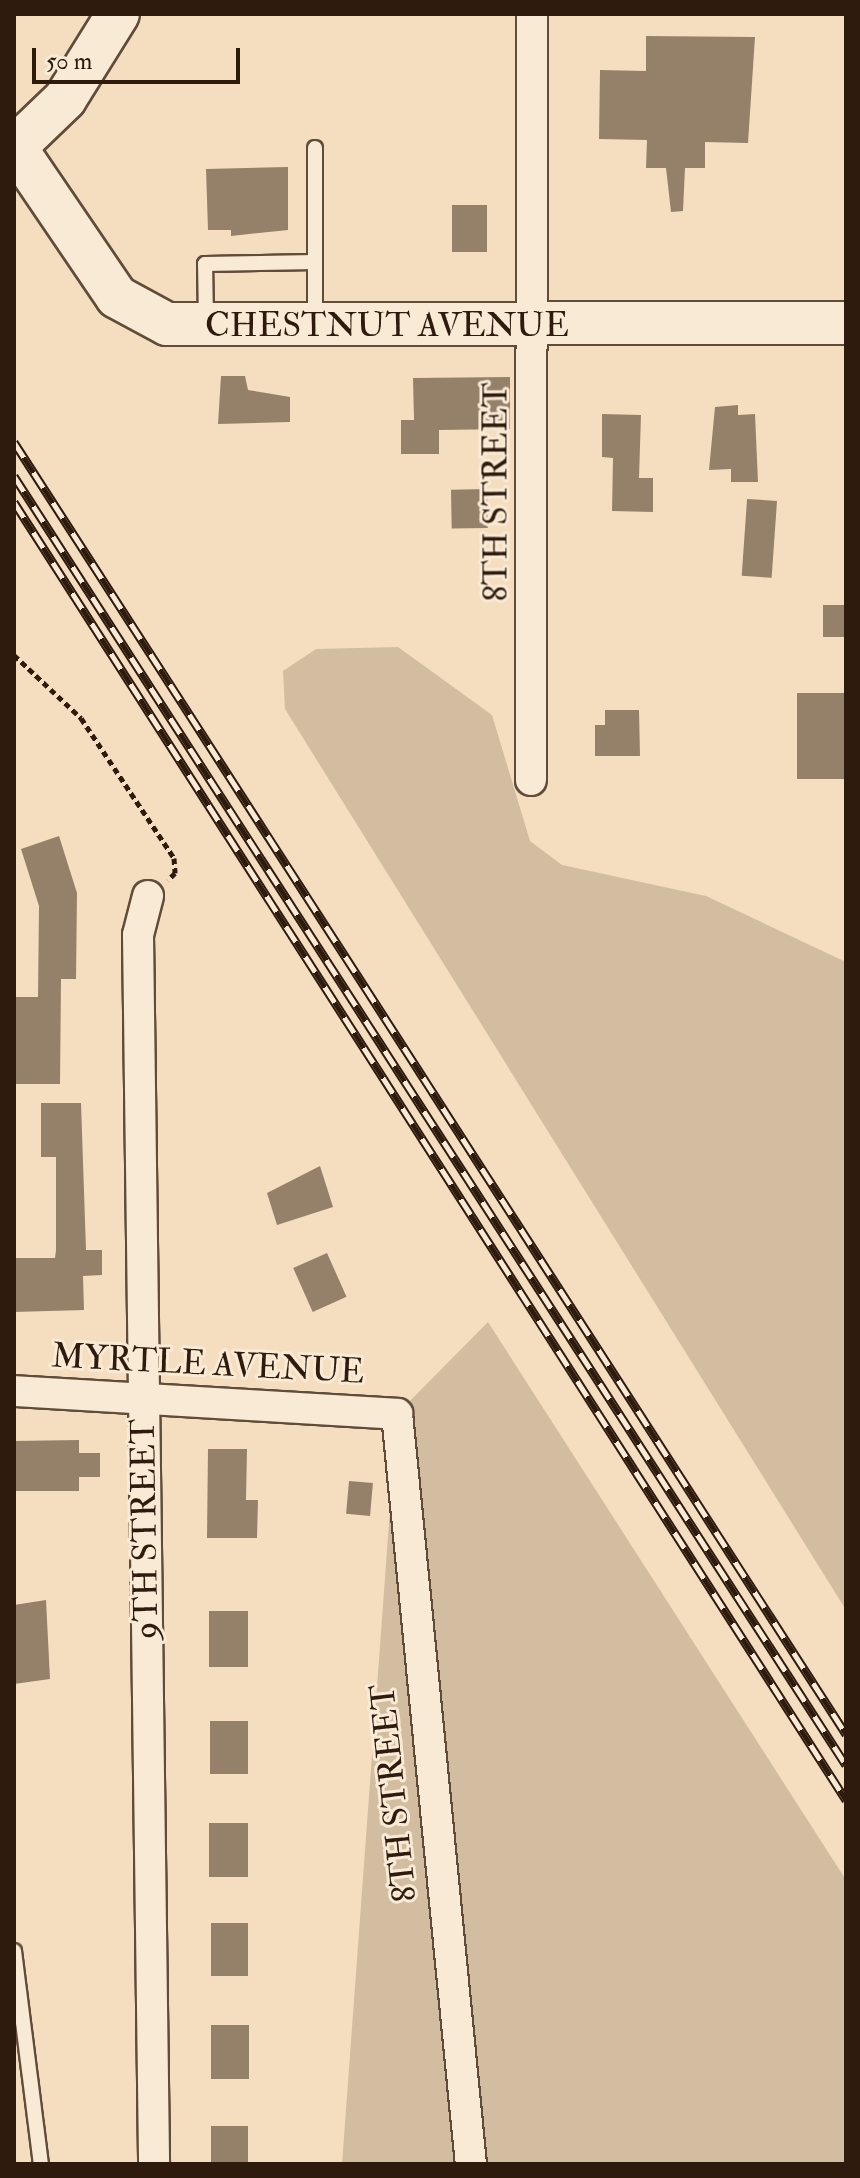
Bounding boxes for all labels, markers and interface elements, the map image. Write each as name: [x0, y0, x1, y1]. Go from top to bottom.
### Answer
scale bar: [36, 32, 244, 82]
text: 50 m: [46, 46, 92, 77]
street label: CHESTNUT AVENUE: [205, 306, 569, 346]
street label: 8TH STREET: [476, 383, 516, 601]
street label: MYRTLE AVENUE: [51, 1335, 365, 1393]
street label: 9TH STREET: [123, 1418, 167, 1640]
street label: 8TH STREET: [362, 1682, 426, 1904]

